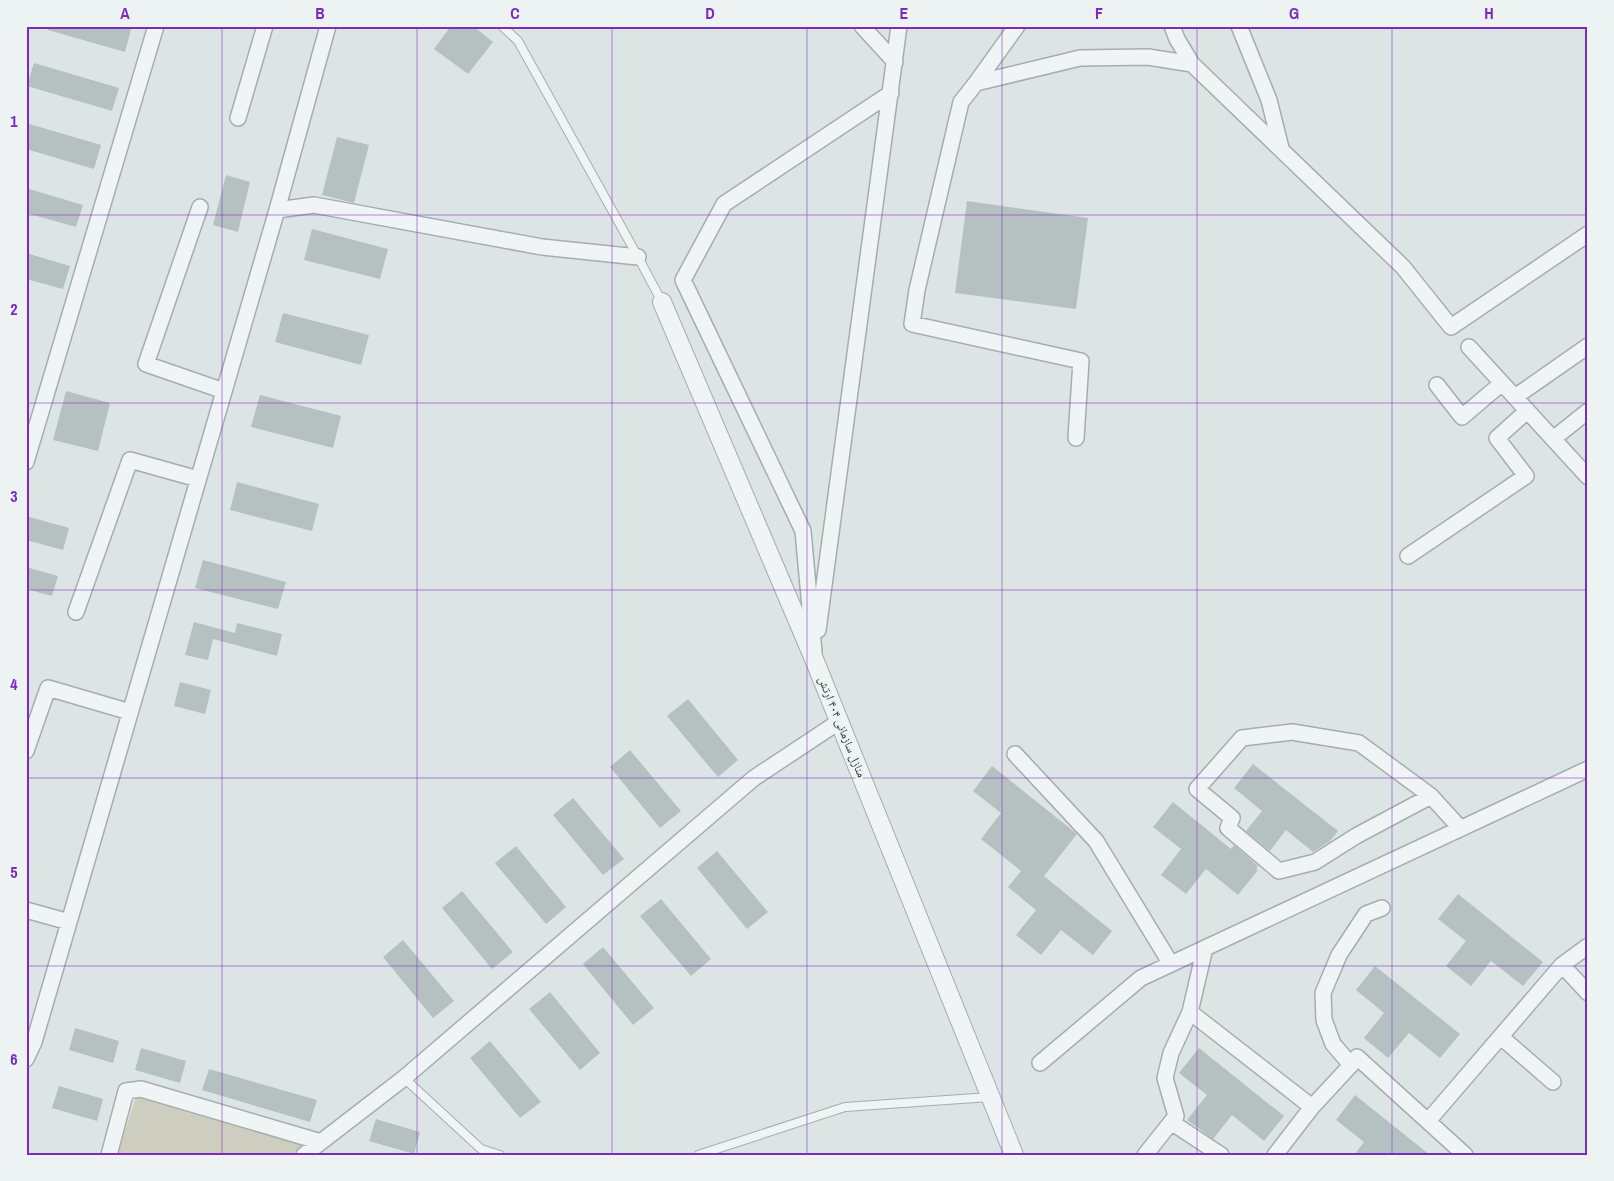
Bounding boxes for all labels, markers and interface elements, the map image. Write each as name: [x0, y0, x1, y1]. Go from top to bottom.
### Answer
text: A: [120, 2, 130, 24]
text: B: [315, 2, 325, 24]
text: C: [510, 2, 520, 24]
text: D: [705, 2, 715, 24]
text: E: [900, 2, 909, 24]
text: F: [1095, 2, 1103, 24]
text: G: [1289, 2, 1299, 24]
text: H: [1484, 2, 1494, 24]
text: 1: [10, 110, 18, 132]
text: 2: [10, 298, 18, 320]
text: 3: [10, 485, 18, 507]
text: 4: [10, 673, 18, 695]
street label: منازل سازمانی ۴۰۴ ارتش: [814, 674, 870, 780]
text: 5: [10, 861, 18, 883]
text: 6: [10, 1048, 18, 1070]

